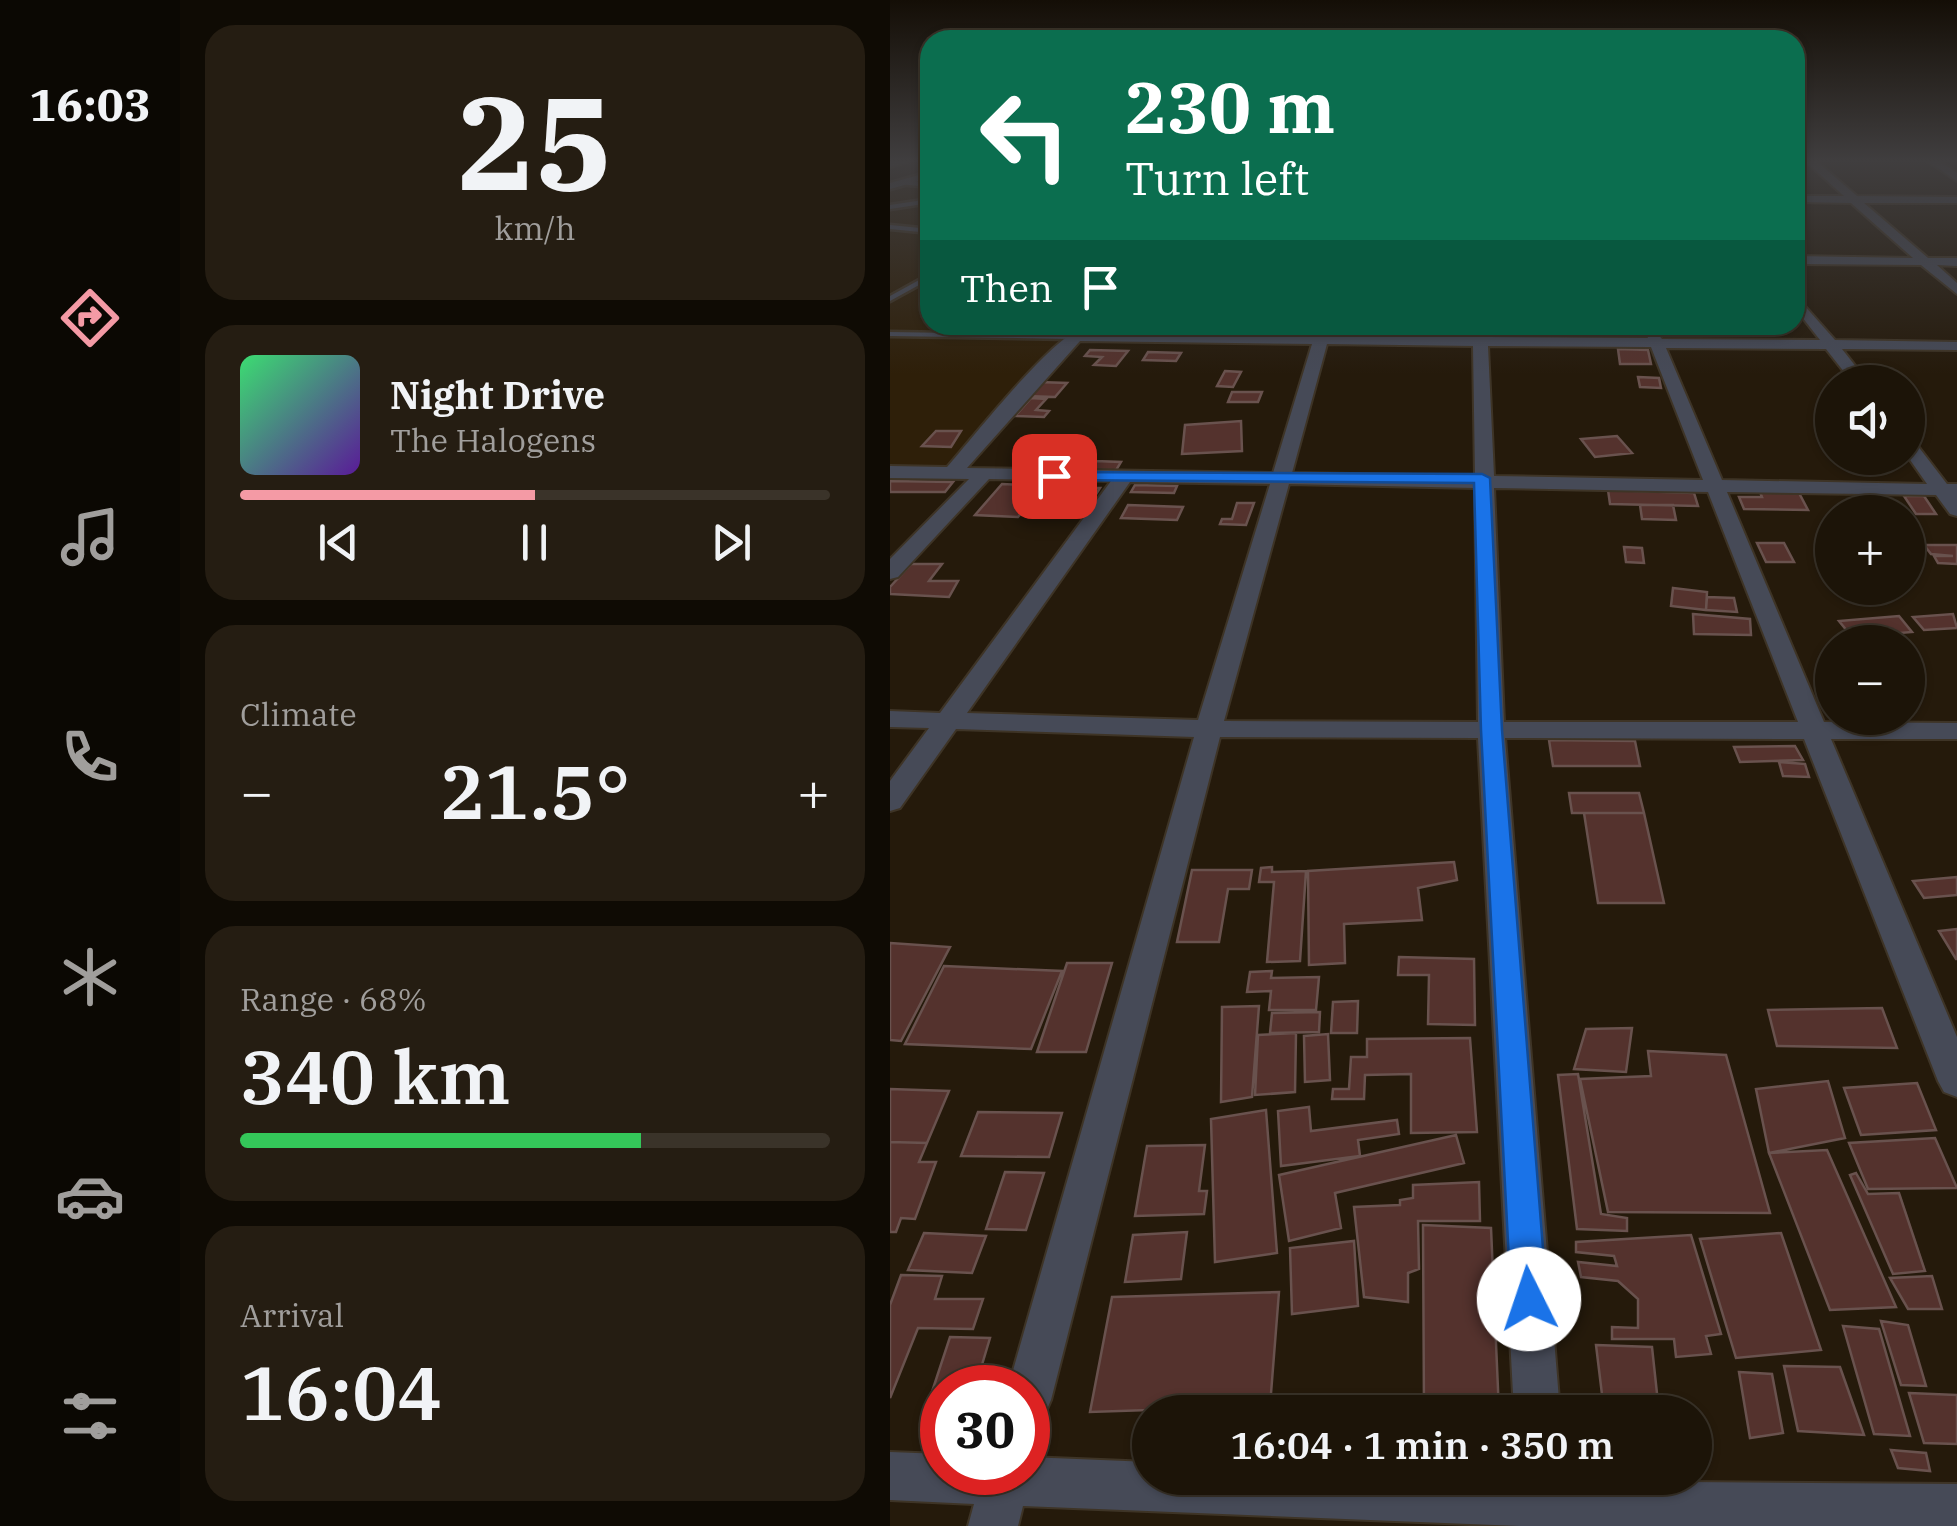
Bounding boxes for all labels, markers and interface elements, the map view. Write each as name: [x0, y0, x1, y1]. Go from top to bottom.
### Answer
text: 25: [457, 57, 613, 226]
text: 230 m: [1125, 61, 1335, 152]
icon: left: [960, 70, 1090, 200]
text: 16:03: [29, 75, 151, 133]
text: Turn left: [1125, 149, 1309, 207]
text: km/h: [495, 207, 575, 249]
icon: arrive: [1073, 260, 1128, 315]
text: Then: [960, 263, 1053, 312]
icon: directions: [55, 283, 125, 353]
map controls: [1815, 365, 1925, 735]
button: sound: [1815, 365, 1925, 475]
text: Night Drive: [390, 370, 605, 419]
text: The Halogens: [390, 419, 596, 461]
pin: [1012, 434, 1097, 519]
icon: arrive: [1027, 449, 1082, 504]
button: +: [1815, 495, 1925, 605]
icon: music: [55, 502, 125, 572]
icon: previous: [311, 515, 366, 570]
icon: pause: [507, 515, 562, 570]
icon: next: [704, 515, 759, 570]
button: −: [1815, 625, 1925, 735]
text: Climate: [240, 693, 357, 735]
icon: phone: [55, 722, 125, 792]
text: 21.5°: [440, 742, 630, 840]
text: −: [240, 756, 273, 827]
text: +: [797, 756, 830, 827]
icon: climate: [55, 942, 125, 1012]
text: Range · 68%: [240, 978, 427, 1020]
text: 340 km: [240, 1027, 511, 1125]
icon: car: [55, 1161, 125, 1231]
position arrow: [1477, 1247, 1581, 1351]
text: Arrival: [240, 1294, 344, 1336]
text: 16:04: [240, 1343, 442, 1441]
speed limit sign: 30: [920, 1365, 1050, 1495]
icon: filters: [55, 1381, 125, 1451]
text: 16:04 · 1 min · 350 m: [1230, 1420, 1614, 1469]

